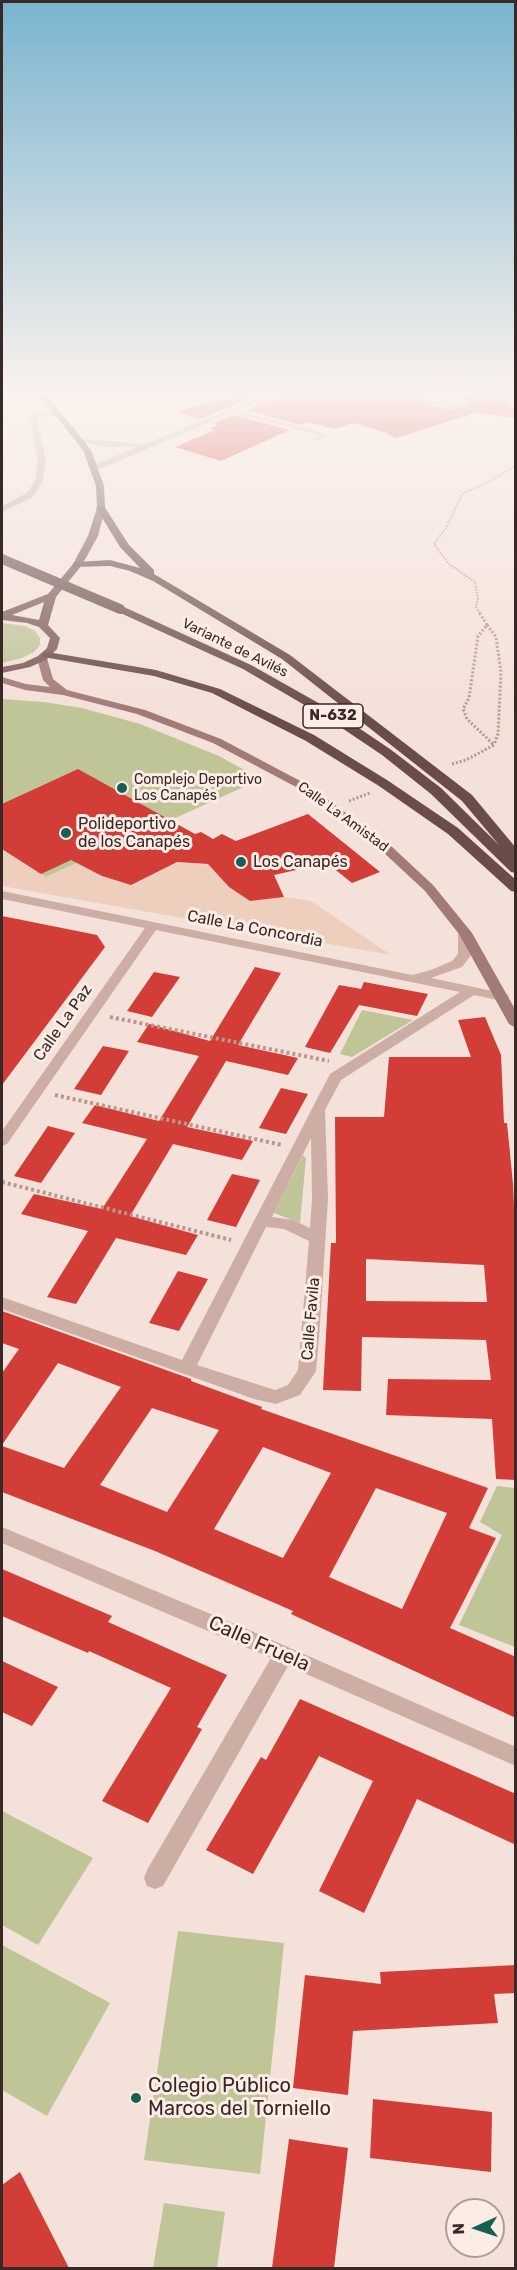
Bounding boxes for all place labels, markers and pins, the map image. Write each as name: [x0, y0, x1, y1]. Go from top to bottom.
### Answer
place label: Complejo Deportivo Los Canapés: [134, 772, 262, 804]
marker: Complejo Deportivo Los Canapés: [115, 781, 129, 795]
place label: Polideportivo de los Canapés: [78, 814, 190, 852]
marker: Polideportivo de los Canapés: [59, 826, 73, 840]
place label: Los Canapés: [253, 852, 348, 872]
marker: Los Canapés: [234, 855, 248, 869]
place label: Colegio Público Marcos del Torniello: [148, 2074, 331, 2121]
marker: Colegio Público Marcos del Torniello: [129, 2091, 143, 2105]

